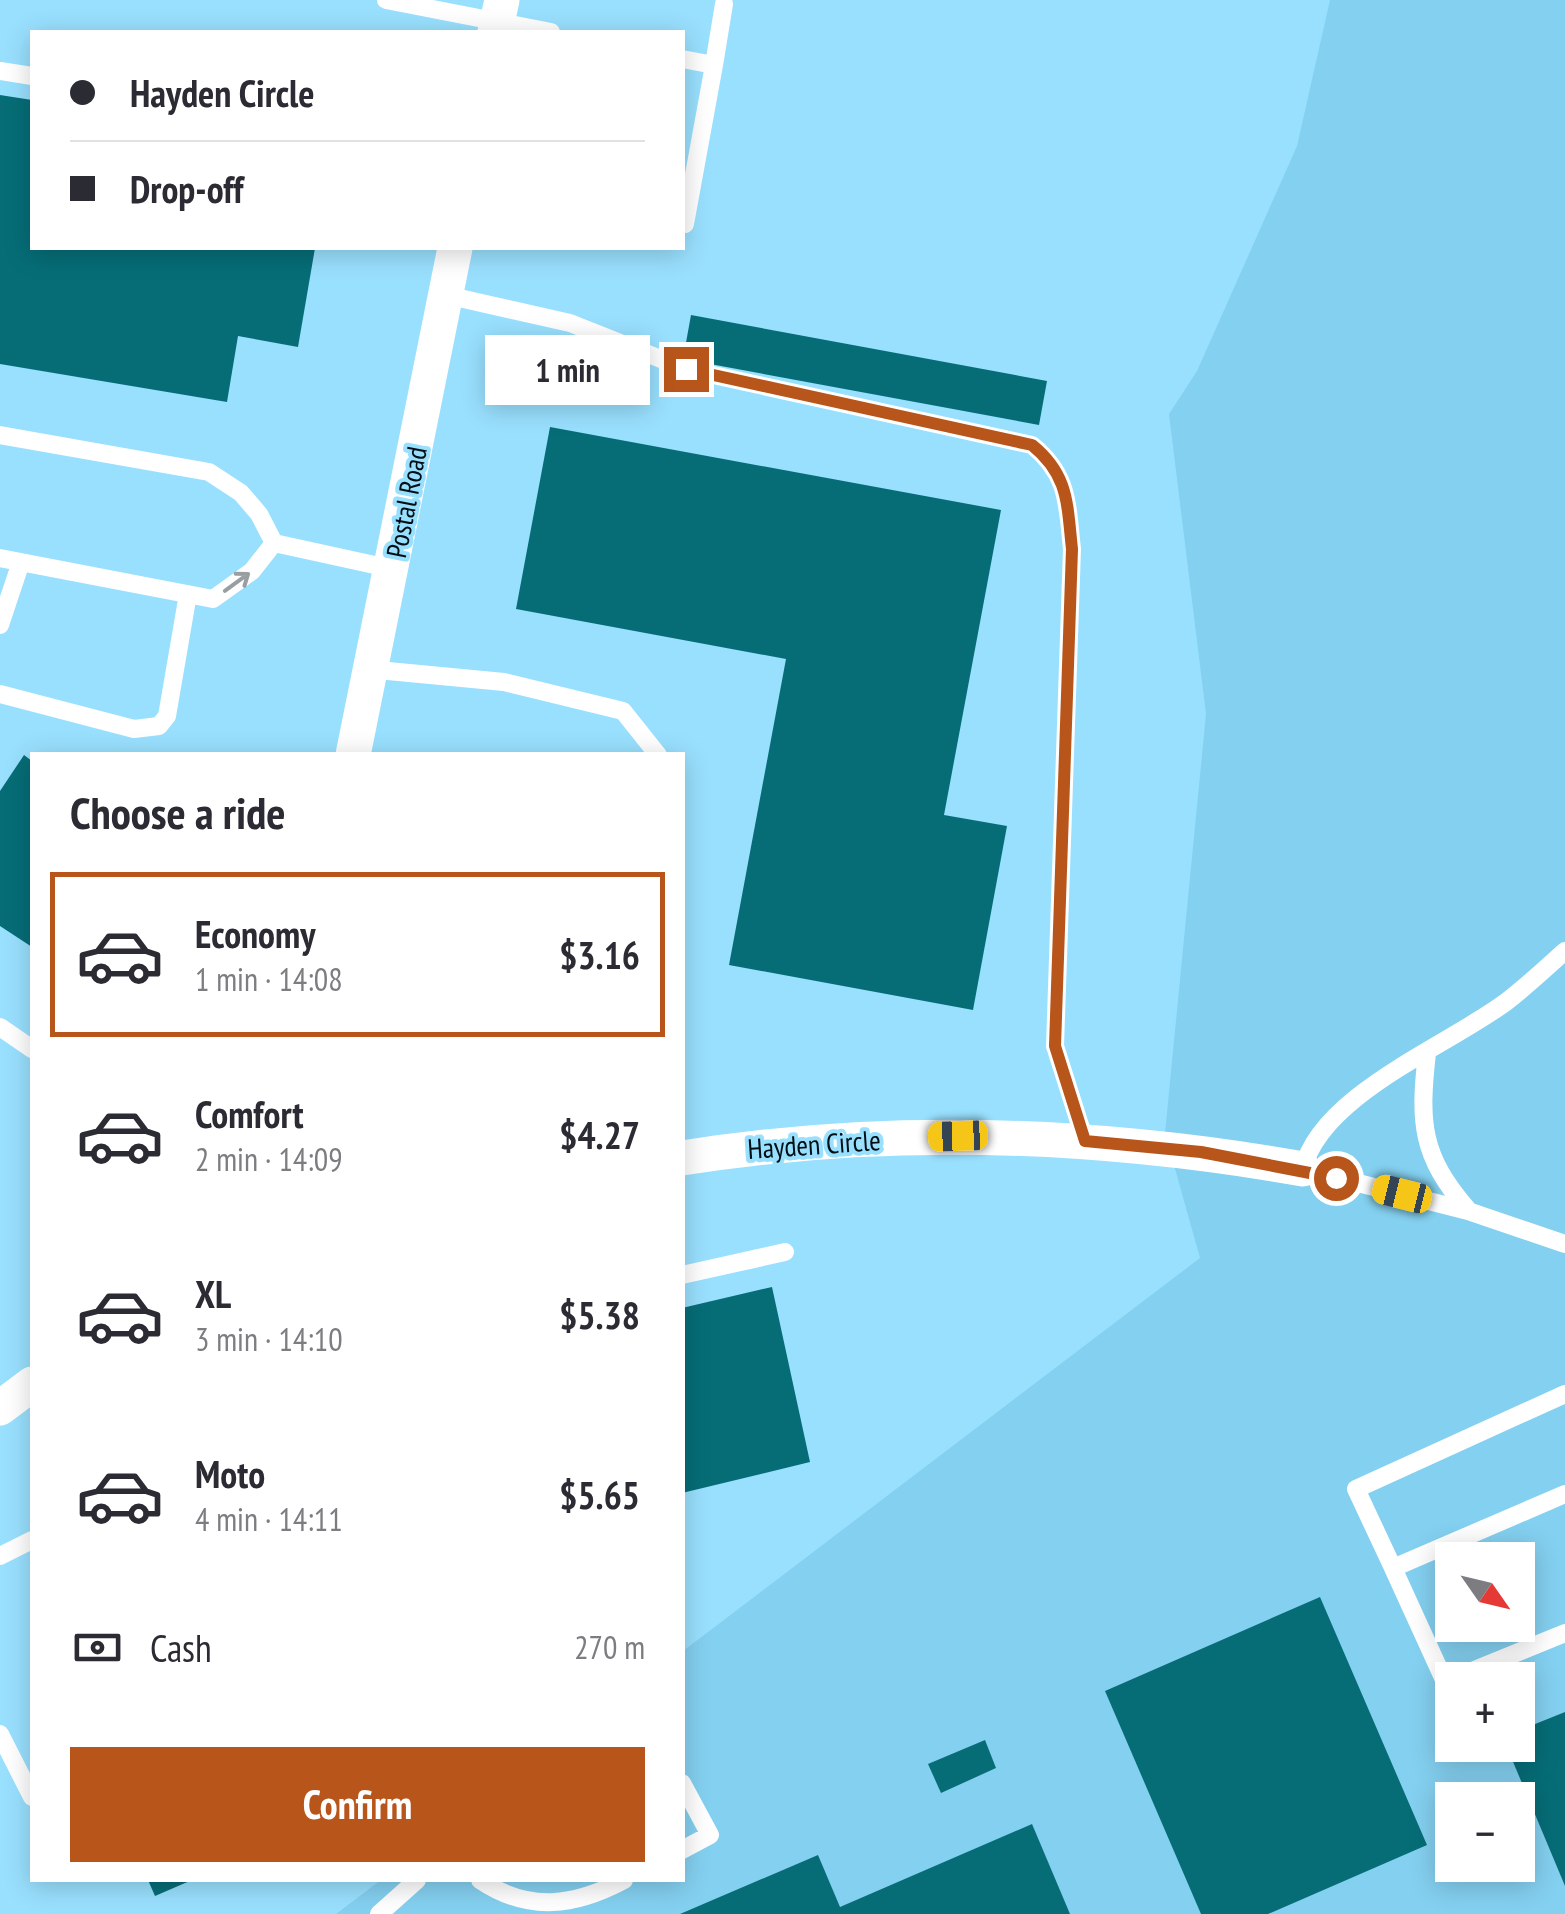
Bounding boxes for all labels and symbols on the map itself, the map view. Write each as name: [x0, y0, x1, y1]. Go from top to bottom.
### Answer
callout: 1 min: [486, 334, 651, 404]
route end: [664, 347, 709, 392]
street label: Postal Road: [377, 443, 435, 561]
one-way arrow: [223, 572, 250, 593]
car: [927, 1120, 989, 1152]
street label: Hayden Circle: [746, 1121, 882, 1167]
route start: [1314, 1156, 1359, 1201]
car: [1369, 1172, 1435, 1216]
north arrow: [1435, 1542, 1535, 1642]

